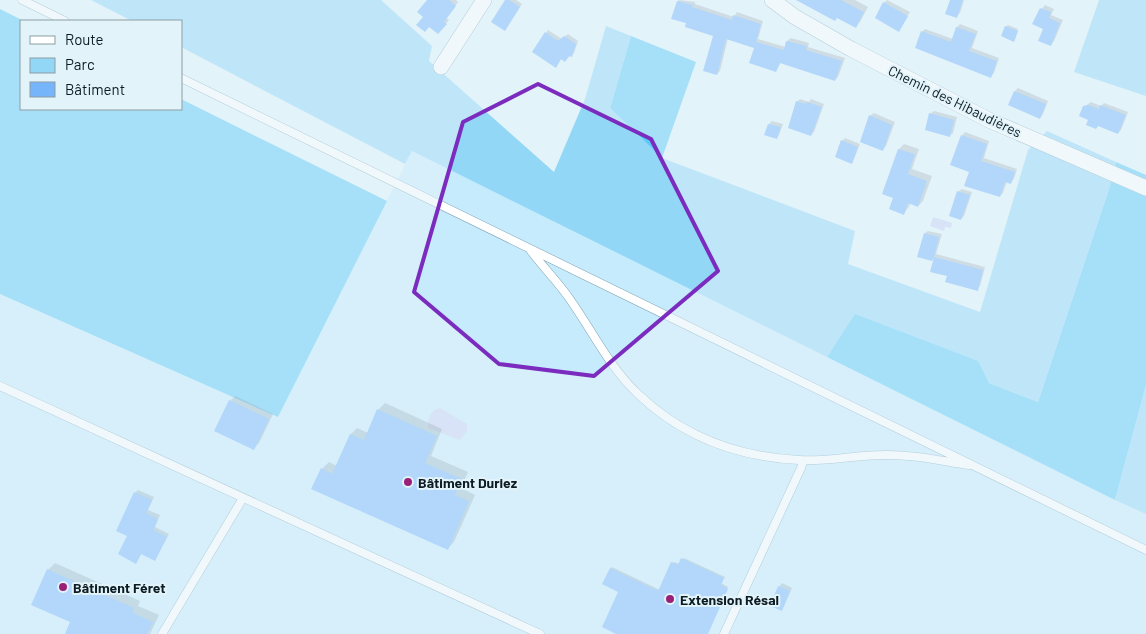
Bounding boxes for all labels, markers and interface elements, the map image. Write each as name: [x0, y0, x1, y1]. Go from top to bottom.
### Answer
legend: [20, 20, 182, 110]
text: Route: [65, 30, 104, 48]
text: Parc: [65, 55, 95, 73]
street label: Chemin des Hibaudières: [886, 61, 1025, 141]
text: Bâtiment: [65, 80, 125, 98]
place label: Bâtiment Duriez: [418, 474, 518, 491]
marker: Bâtiment Duriez: [402, 476, 414, 488]
place label: Bâtiment Féret: [73, 579, 166, 596]
marker: Bâtiment Féret: [57, 581, 69, 593]
place label: Extension Résal: [680, 591, 779, 608]
marker: Extension Résal: [664, 593, 676, 605]

